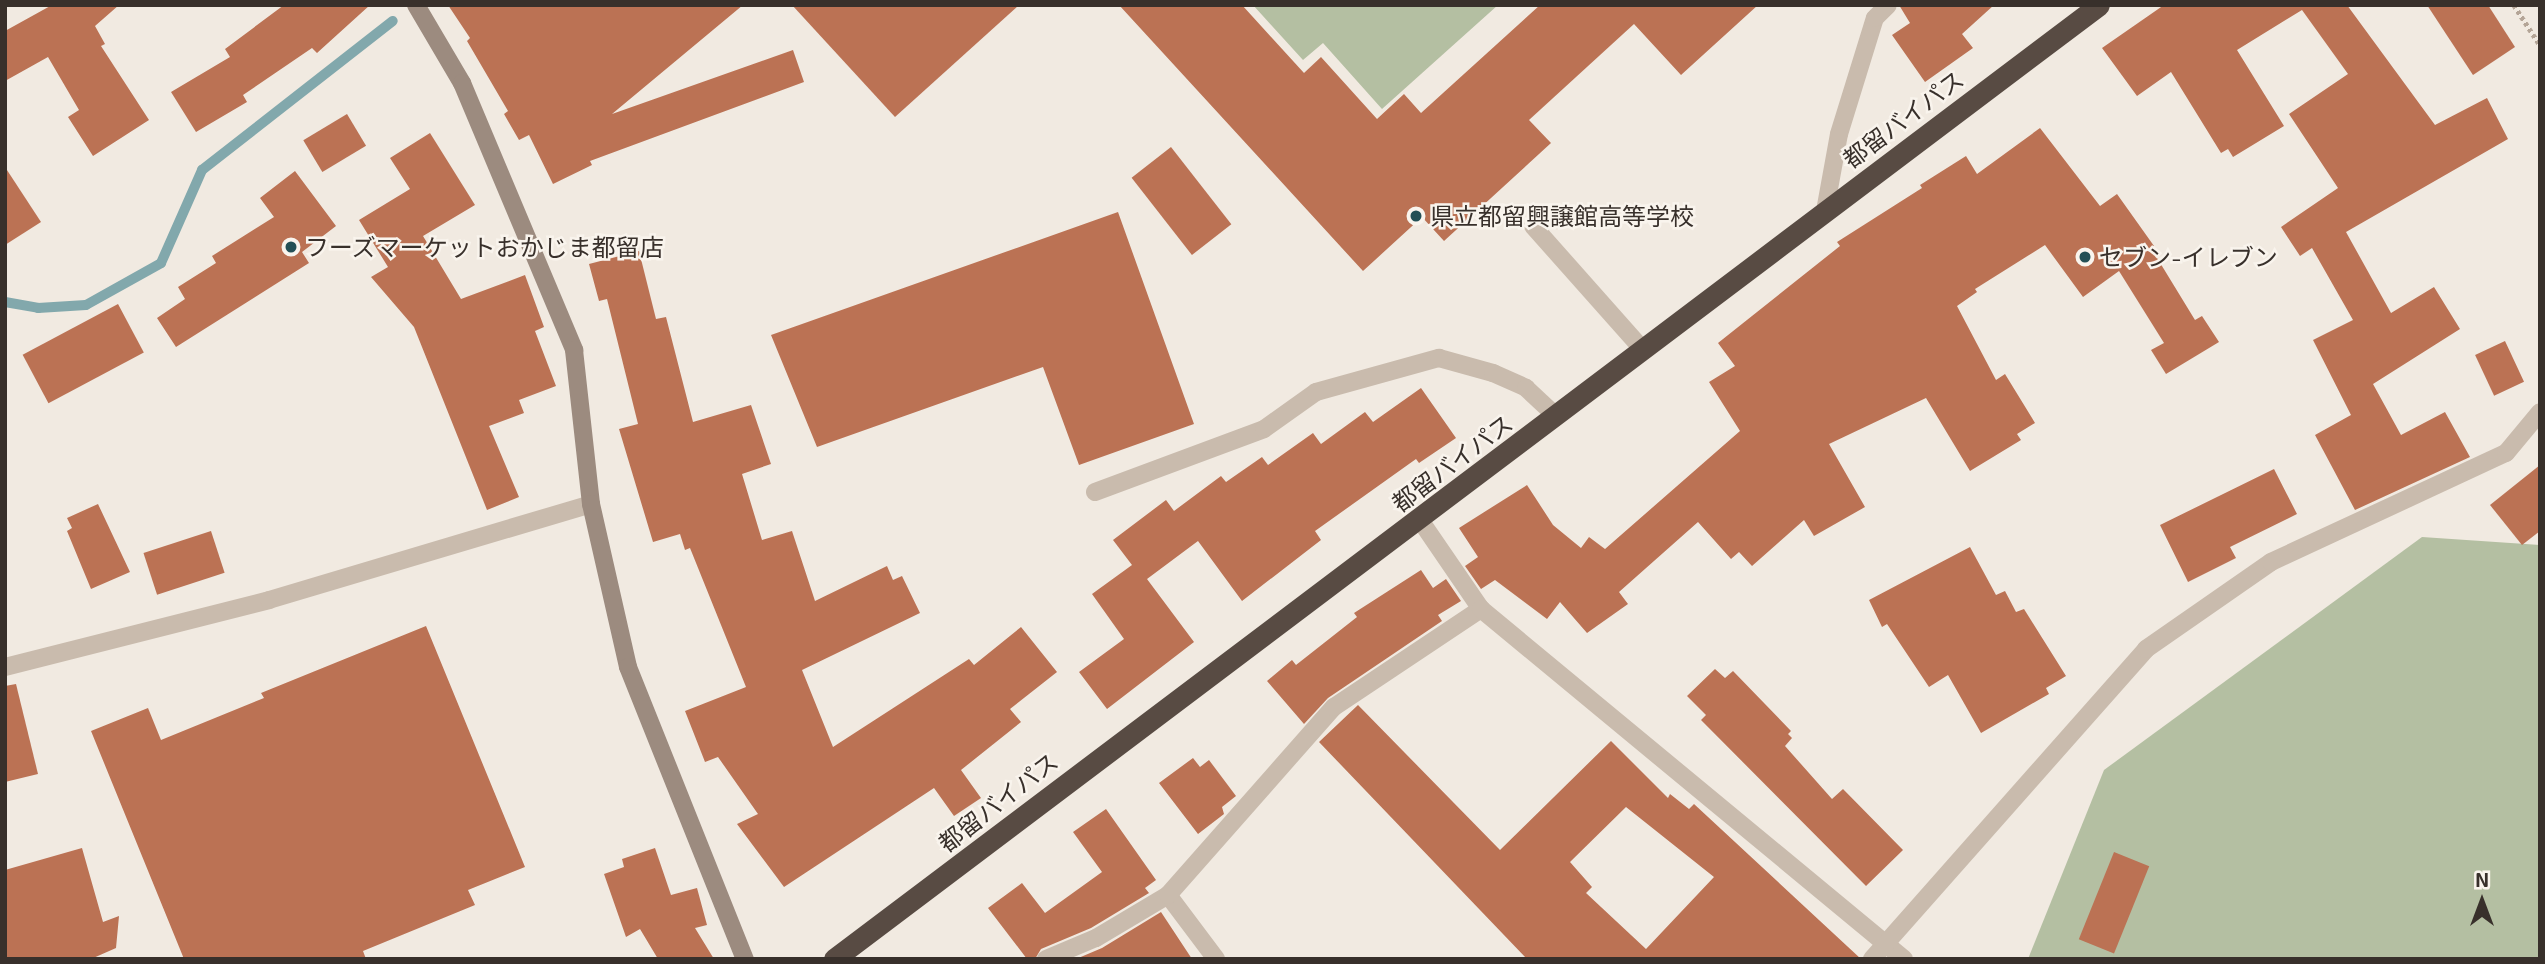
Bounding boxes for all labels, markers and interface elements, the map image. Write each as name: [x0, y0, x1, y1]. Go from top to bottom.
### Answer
street label: 都留バイパス: [1837, 64, 1969, 174]
place label: 県立都留興譲館高等学校: [1430, 202, 1694, 230]
marker: 県立都留興譲館高等学校: [1408, 208, 1424, 224]
place label: フーズマーケットおかじま都留店: [305, 233, 665, 261]
marker: フーズマーケットおかじま都留店: [283, 239, 299, 255]
place label: セブン-イレブン: [2099, 243, 2278, 271]
marker: セブン-イレブン: [2077, 249, 2093, 265]
street label: 都留バイパス: [1386, 408, 1518, 518]
street label: 都留バイパス: [932, 746, 1064, 858]
north arrow: [2447, 866, 2517, 936]
text: N: [2475, 868, 2489, 891]

